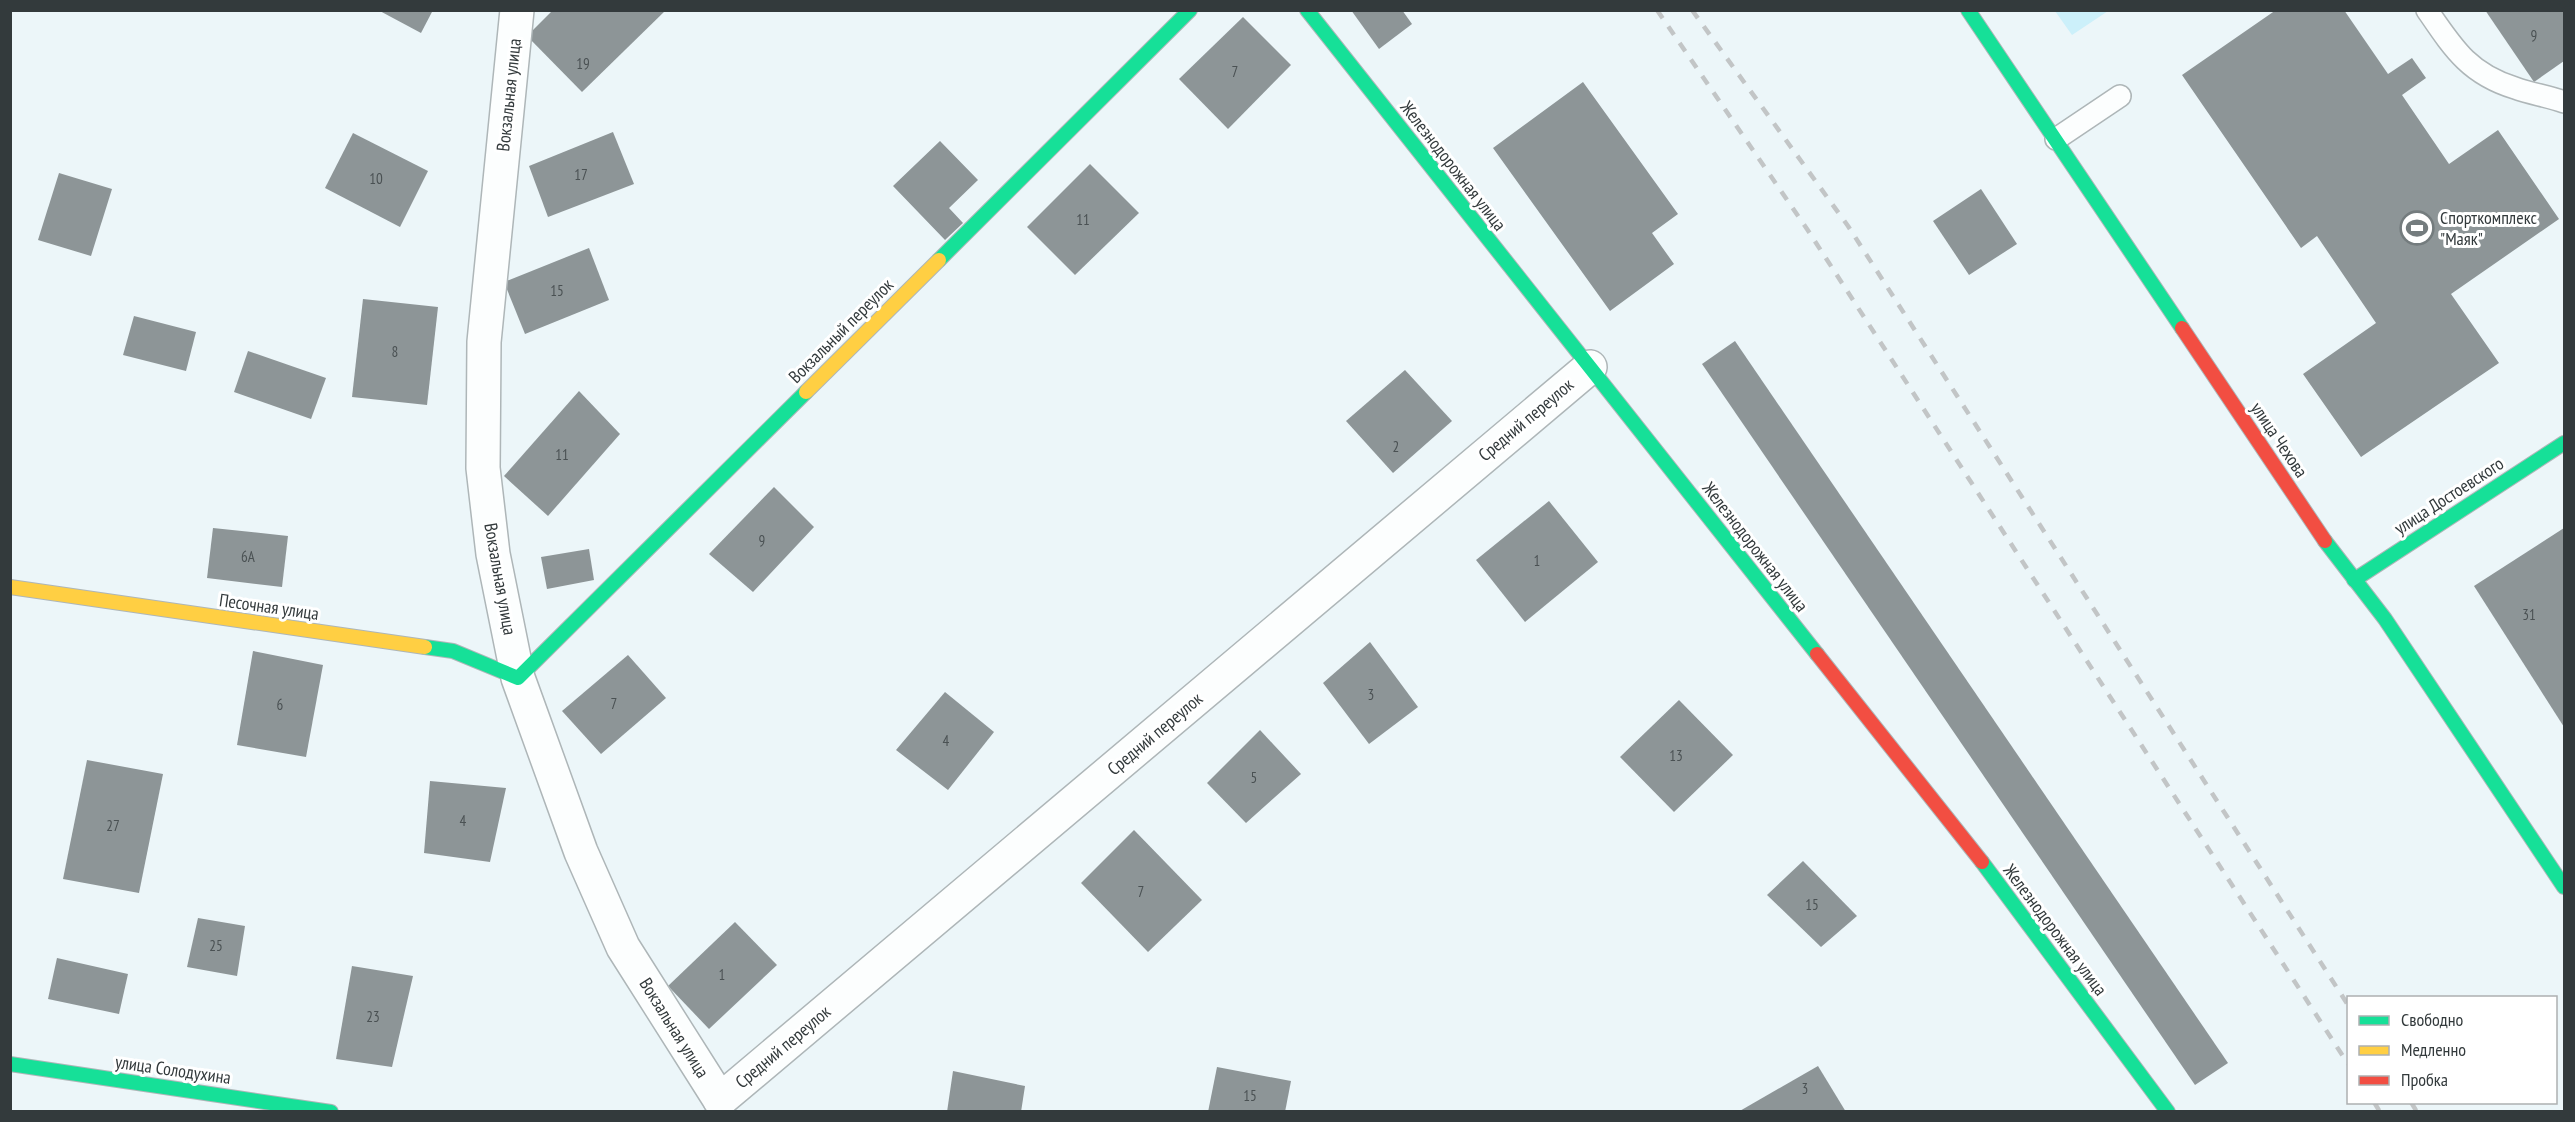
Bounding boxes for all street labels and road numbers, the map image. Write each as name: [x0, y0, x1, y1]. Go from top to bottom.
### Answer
street label: Вокзальная улица: [491, 37, 526, 153]
street label: Железнодорожная улица: [1395, 95, 1511, 235]
street label: Вокзальный переулок: [783, 273, 898, 388]
street label: Средний переулок: [1473, 373, 1578, 466]
street label: улица Чехова: [2246, 398, 2313, 482]
street label: улица Достоевского: [2390, 452, 2508, 539]
street label: Железнодорожная улица: [1697, 476, 1813, 616]
street label: Вокзальная улица: [479, 521, 522, 637]
street label: Песочная улица: [218, 588, 320, 625]
street label: Средний переулок: [1102, 687, 1207, 780]
street label: Железнодорожная улица: [1998, 859, 2112, 1000]
street label: Вокзальная улица: [635, 974, 714, 1082]
street label: Средний переулок: [730, 1000, 835, 1093]
street label: улица Солодухина: [114, 1050, 232, 1089]

